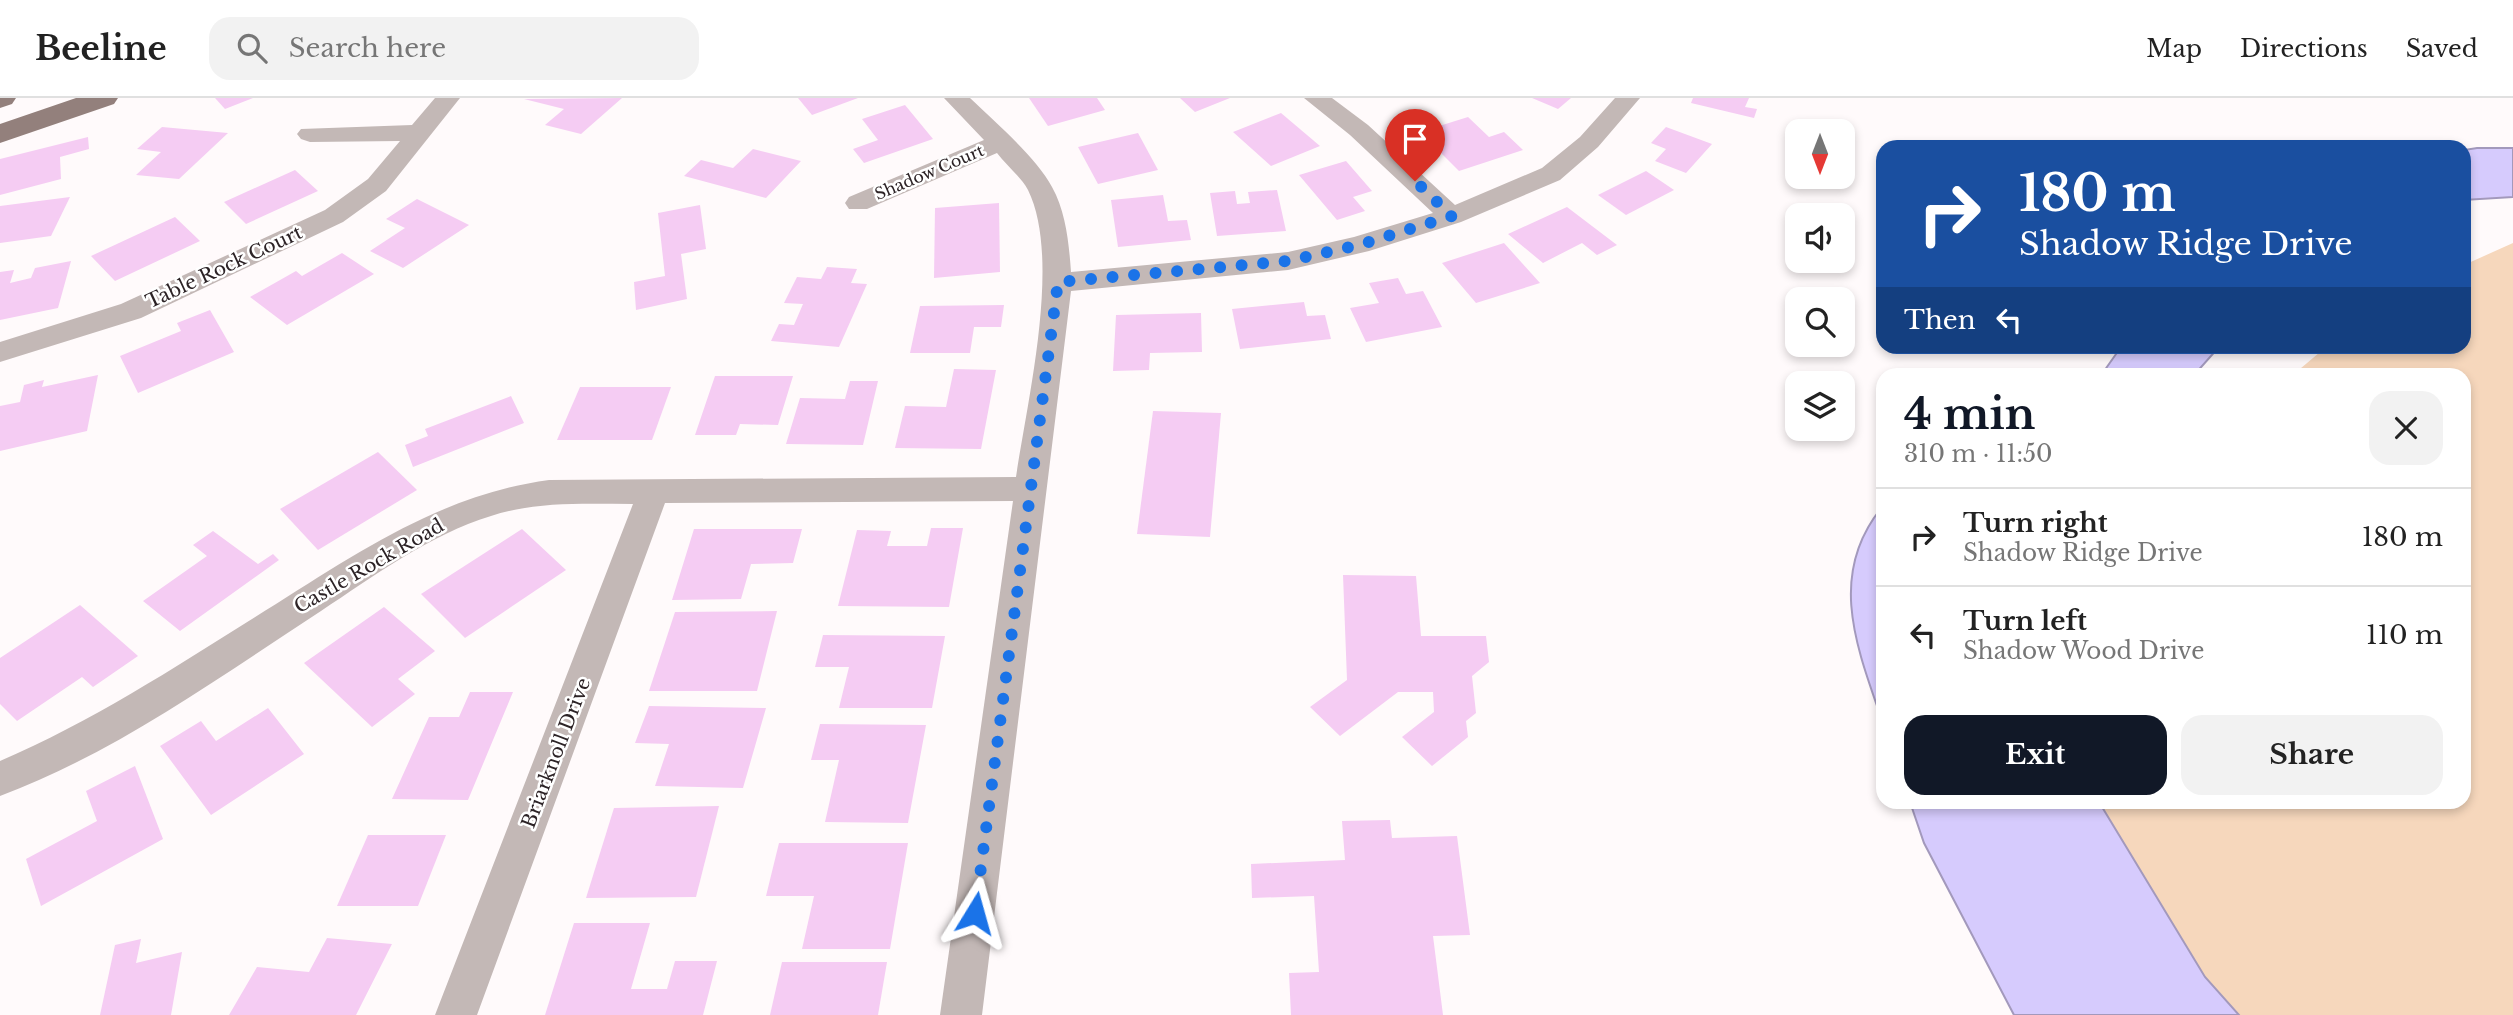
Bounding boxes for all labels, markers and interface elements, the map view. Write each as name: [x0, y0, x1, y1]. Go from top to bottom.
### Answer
search box: [209, 17, 699, 80]
text: Beeline: [35, 28, 167, 69]
icon: search: [233, 29, 271, 67]
text: Search here: [289, 32, 446, 64]
text: Map: [2146, 34, 2202, 63]
text: Directions: [2240, 34, 2368, 63]
text: Saved: [2406, 34, 2478, 63]
pin: [1385, 109, 1445, 181]
north arrow: [1785, 119, 1855, 189]
map controls: [1785, 119, 1855, 441]
icon: arrive: [1396, 120, 1434, 158]
street label: Shadow Court: [871, 140, 987, 204]
text: 180 m: [2019, 163, 2176, 224]
icon: right: [1904, 168, 1995, 259]
button: sound: [1785, 203, 1855, 273]
street label: Table Rock Court: [142, 220, 306, 313]
text: Shadow Ridge Drive: [2019, 224, 2353, 264]
button: search: [1785, 287, 1855, 357]
icon: left: [1990, 301, 2028, 339]
text: Then: [1904, 304, 1976, 336]
button: layers: [1785, 371, 1855, 441]
text: 4 min: [1904, 388, 2035, 440]
button: close: [2369, 391, 2443, 465]
text: 310 m · 11:50: [1904, 440, 2052, 468]
text: Turn right: [1963, 507, 2108, 539]
street label: Castle Rock Road: [290, 514, 448, 618]
icon: right: [1904, 518, 1942, 556]
text: 180 m: [2362, 521, 2443, 553]
text: Shadow Ridge Drive: [1963, 539, 2203, 567]
text: Turn left: [1963, 605, 2087, 637]
icon: left: [1904, 616, 1942, 654]
text: 110 m: [2366, 619, 2443, 651]
text: Shadow Wood Drive: [1963, 637, 2204, 665]
street label: Briarknoll Drive: [517, 675, 595, 831]
button: Exit: [1904, 715, 2167, 795]
button: Share: [2181, 715, 2443, 795]
position arrow: [938, 876, 1012, 950]

